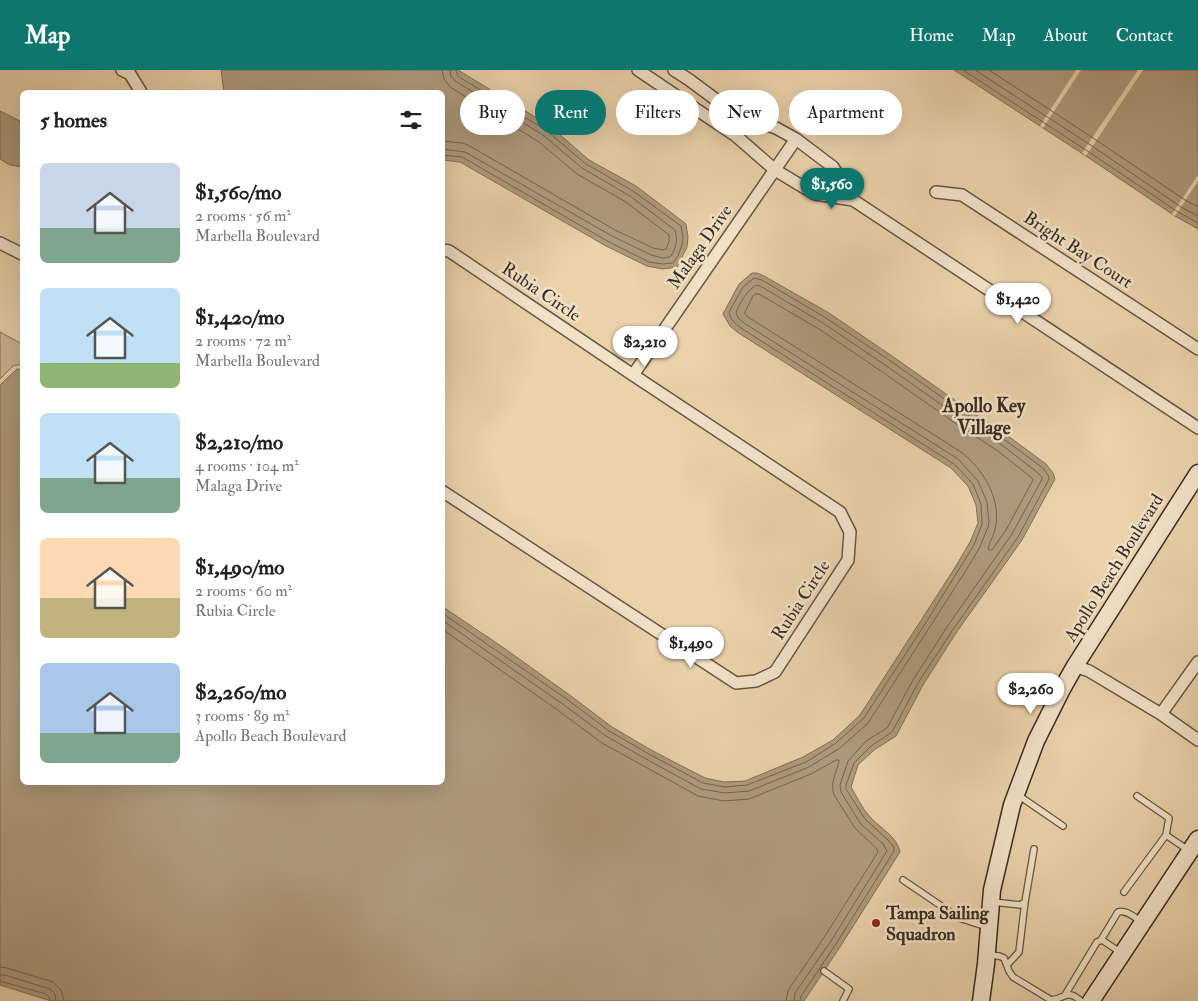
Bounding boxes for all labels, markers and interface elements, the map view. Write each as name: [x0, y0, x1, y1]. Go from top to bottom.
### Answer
text: Map: [25, 20, 70, 51]
text: Home: [909, 24, 954, 47]
text: Map: [982, 24, 1016, 47]
text: About: [1044, 24, 1088, 47]
text: Contact: [1116, 24, 1173, 47]
chip: Buy: [460, 90, 525, 135]
chip: Rent: [535, 90, 606, 135]
chip: Filters: [616, 90, 699, 135]
chip: New: [709, 90, 779, 135]
chip: Apartment: [789, 90, 902, 135]
icon: filters: [397, 106, 425, 134]
text: 5 homes: [40, 107, 107, 134]
pin: $1,560: [791, 168, 873, 210]
text: $1,560: [811, 174, 853, 194]
text: $1,560/mo: [195, 179, 281, 206]
icon: home: [80, 183, 140, 243]
street label: Malaga Drive: [662, 200, 738, 294]
text: 2 rooms · 56 m²: [195, 206, 291, 226]
street label: Bright Bay Court: [1019, 206, 1137, 294]
text: Marbella Boulevard: [195, 226, 320, 246]
street label: Rubia Circle: [497, 257, 585, 327]
pin: $1,420: [977, 282, 1059, 325]
text: $1,420: [996, 289, 1040, 309]
text: $1,420/mo: [195, 304, 284, 331]
icon: home: [80, 308, 140, 368]
pin: $2,210: [604, 326, 686, 368]
text: 2 rooms · 72 m²: [195, 331, 291, 351]
text: $2,210: [624, 332, 666, 352]
text: Marbella Boulevard: [195, 351, 320, 371]
district label: Apollo Key Village: [942, 394, 1026, 441]
text: $2,210/mo: [195, 429, 283, 456]
icon: home: [80, 433, 140, 493]
text: 4 rooms · 104 m²: [195, 456, 299, 476]
text: Malaga Drive: [195, 476, 282, 496]
street label: Apollo Beach Boulevard: [1059, 490, 1169, 647]
text: $1,490/mo: [195, 554, 284, 581]
street label: Rubia Circle: [767, 555, 836, 644]
icon: home: [80, 558, 140, 618]
text: 2 rooms · 60 m²: [195, 581, 292, 601]
text: Rubia Circle: [195, 601, 275, 621]
pin: $1,490: [650, 626, 732, 669]
text: $1,490: [669, 633, 713, 653]
pin: $2,260: [990, 672, 1072, 715]
text: $2,260/mo: [195, 679, 286, 706]
text: $2,260: [1008, 679, 1054, 699]
icon: home: [80, 683, 140, 743]
text: 3 rooms · 89 m²: [195, 706, 290, 726]
text: Apollo Beach Boulevard: [195, 726, 346, 746]
place label: Tampa Sailing Squadron: [885, 902, 990, 946]
marker: Tampa Sailing Squadron: [870, 917, 882, 929]

